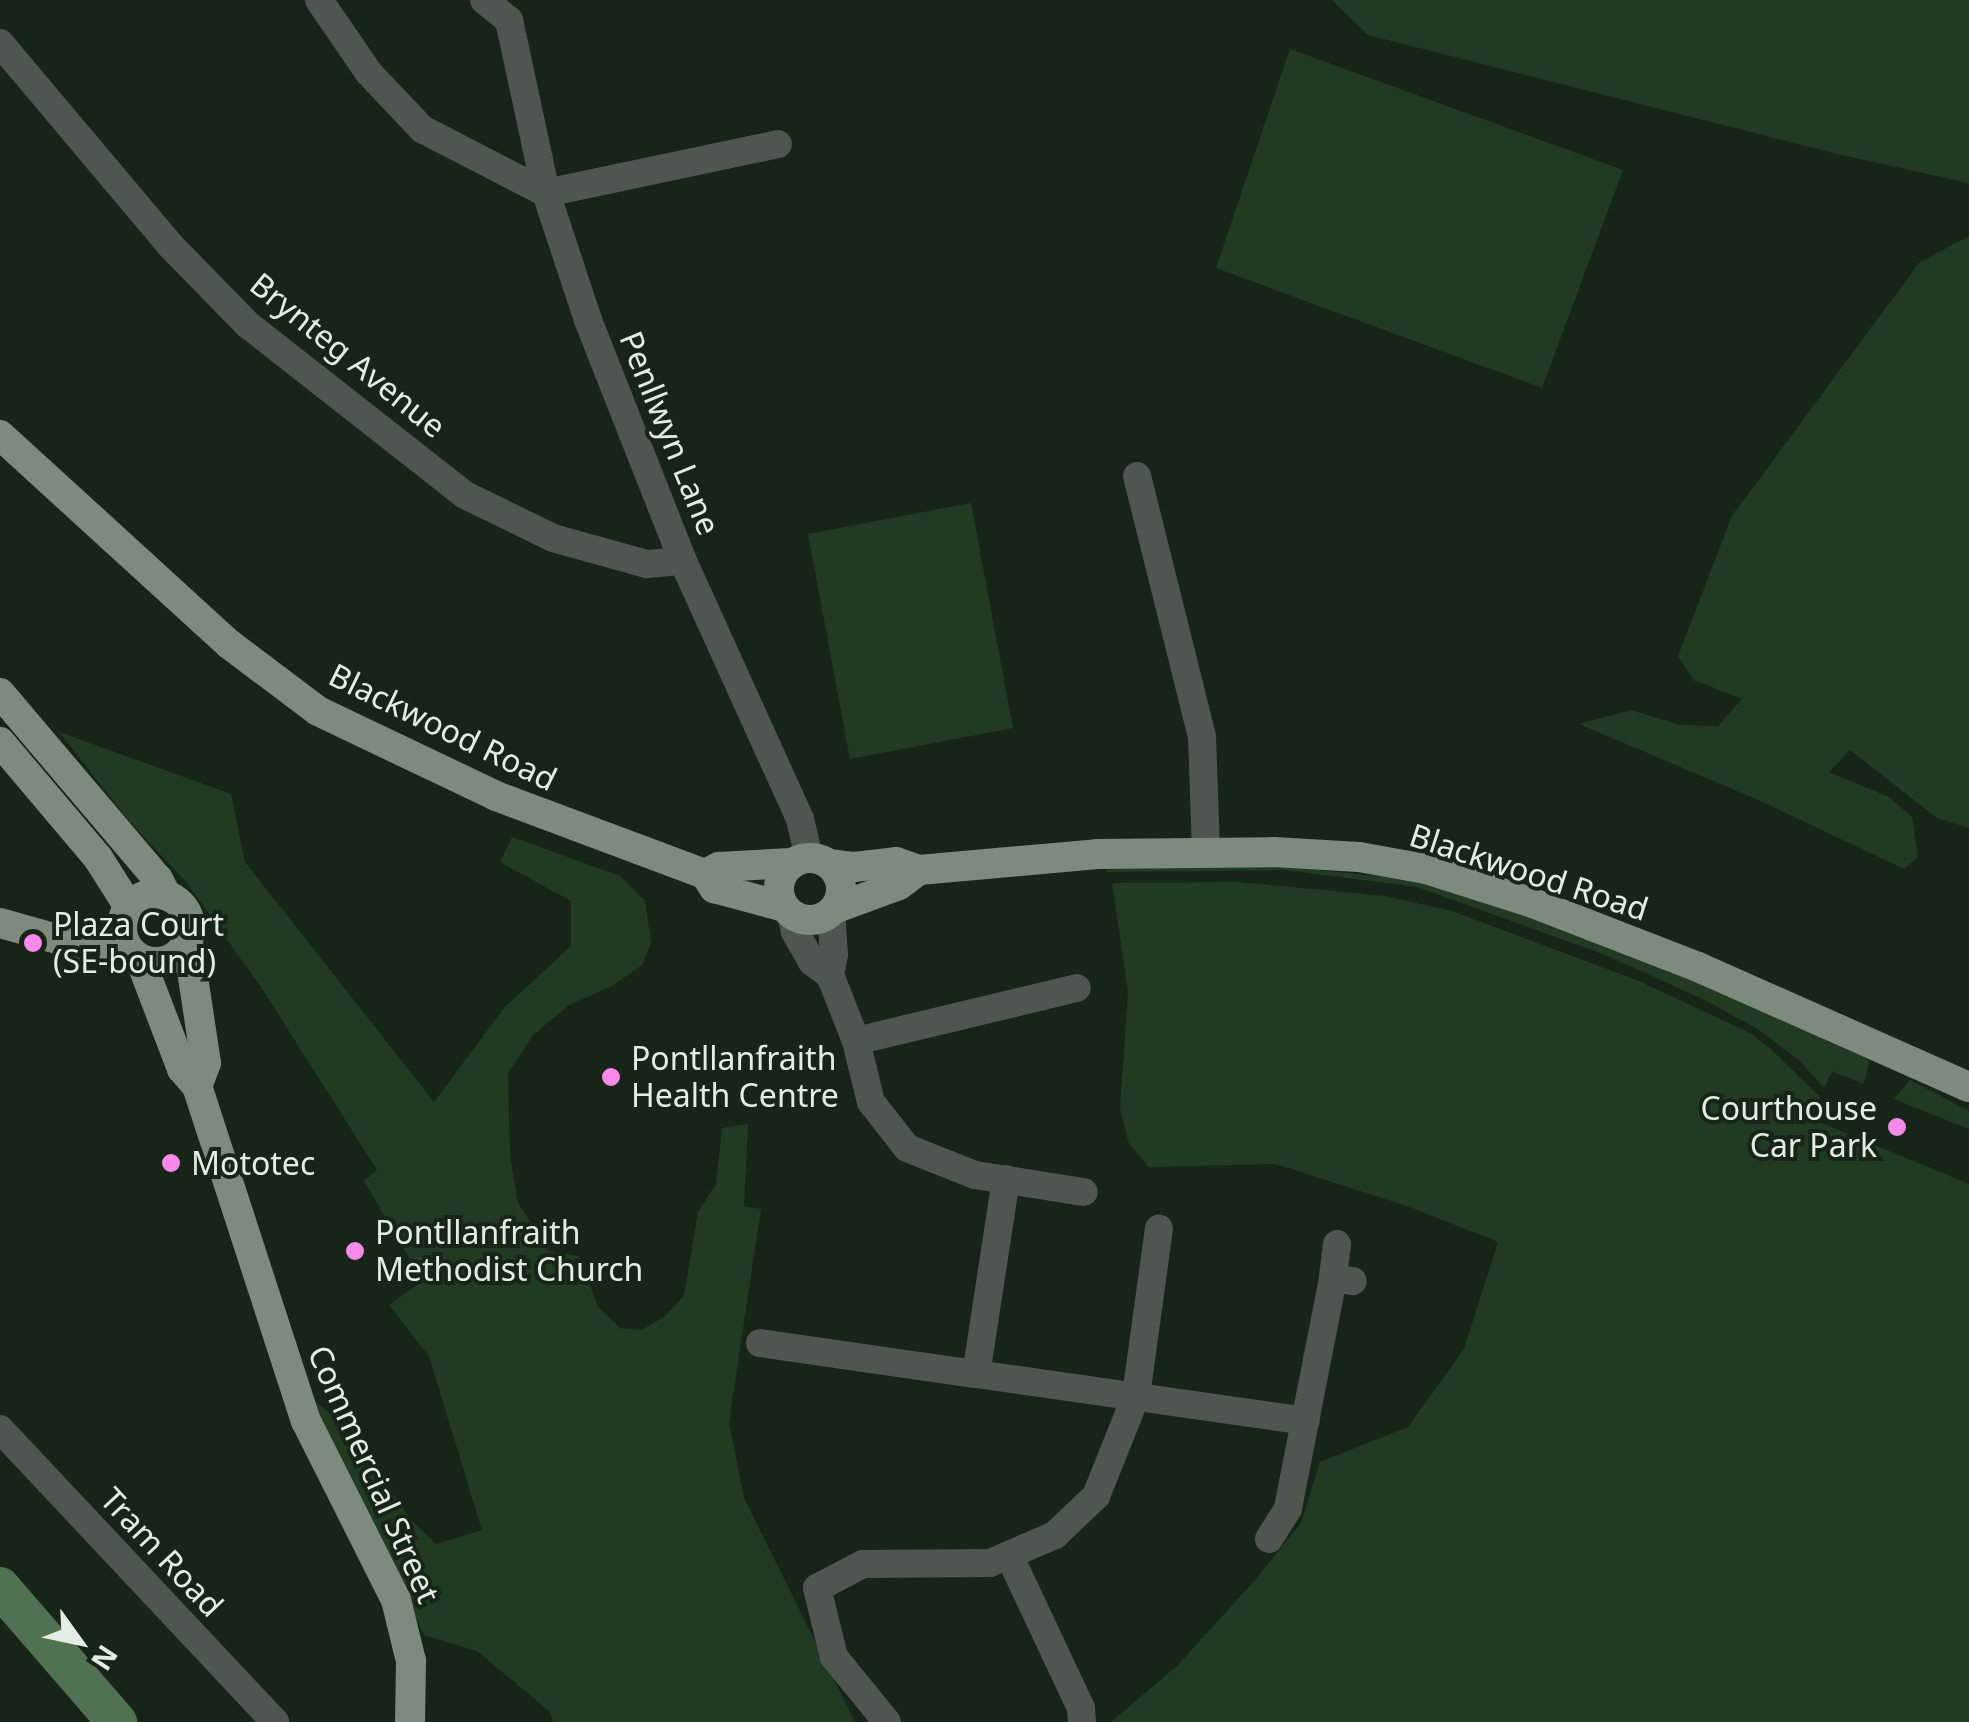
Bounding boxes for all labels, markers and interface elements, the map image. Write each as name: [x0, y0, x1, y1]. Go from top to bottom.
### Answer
street label: Brynteg Avenue: [243, 265, 453, 445]
street label: Penllwyn Lane: [612, 326, 728, 540]
street label: Blackwood Road: [323, 655, 563, 799]
street label: Blackwood Road: [1405, 815, 1653, 929]
place label: Plaza Court (SE-bound): [53, 906, 224, 981]
marker: Plaza Court (SE-bound): [22, 932, 44, 954]
place label: Pontllanfraith Health Centre: [631, 1040, 839, 1115]
marker: Pontllanfraith Health Centre: [600, 1066, 622, 1088]
place label: Courthouse Car Park: [1701, 1090, 1877, 1165]
marker: Courthouse Car Park: [1886, 1116, 1908, 1138]
place label: Mototec: [191, 1144, 315, 1182]
marker: Mototec: [160, 1152, 182, 1174]
place label: Pontllanfraith Methodist Church: [375, 1214, 643, 1289]
marker: Pontllanfraith Methodist Church: [344, 1240, 366, 1262]
street label: Commercial Street: [300, 1339, 448, 1609]
street label: Tram Road: [93, 1480, 231, 1624]
north arrow: [30, 1592, 130, 1692]
text: N: [83, 1638, 127, 1678]

